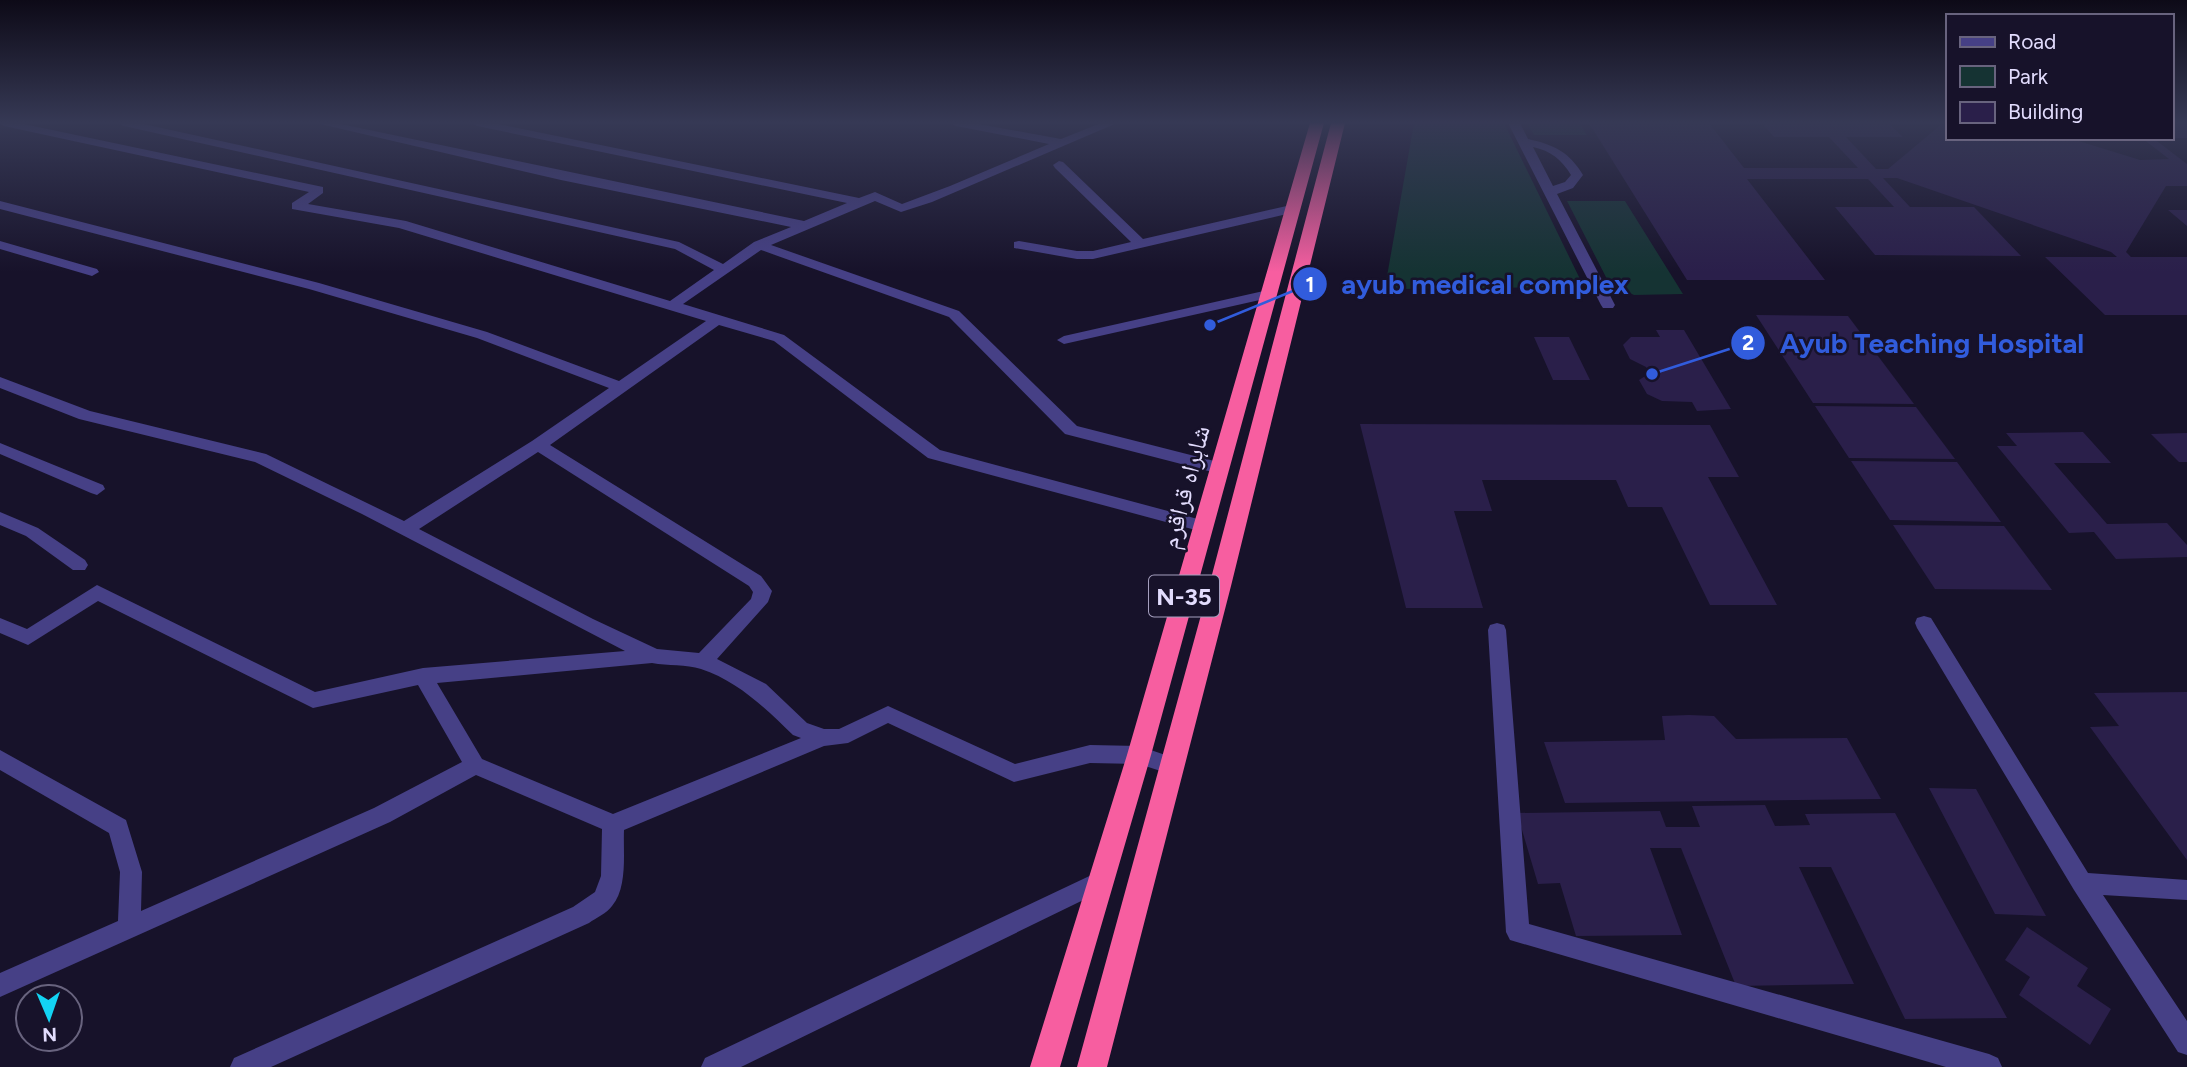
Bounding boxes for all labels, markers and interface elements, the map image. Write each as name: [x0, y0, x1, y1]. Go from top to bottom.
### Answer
legend: [1946, 14, 2173, 140]
text: Road: [2008, 29, 2056, 54]
text: Park: [2008, 64, 2049, 89]
text: Building: [2008, 99, 2083, 124]
callout: ayub medical complex: [1292, 260, 1642, 309]
text: ayub medical complex: [1341, 267, 1629, 301]
text: 1: [1306, 272, 1314, 297]
callout: Ayub Teaching Hospital: [1730, 319, 2098, 368]
text: Ayub Teaching Hospital: [1780, 326, 2084, 360]
text: 2: [1742, 330, 1754, 355]
street label: شاہراہ قراقرم: [1153, 422, 1219, 553]
road number: N-35: [1149, 576, 1219, 616]
north arrow: [14, 983, 84, 1053]
text: N: [42, 1023, 57, 1046]

